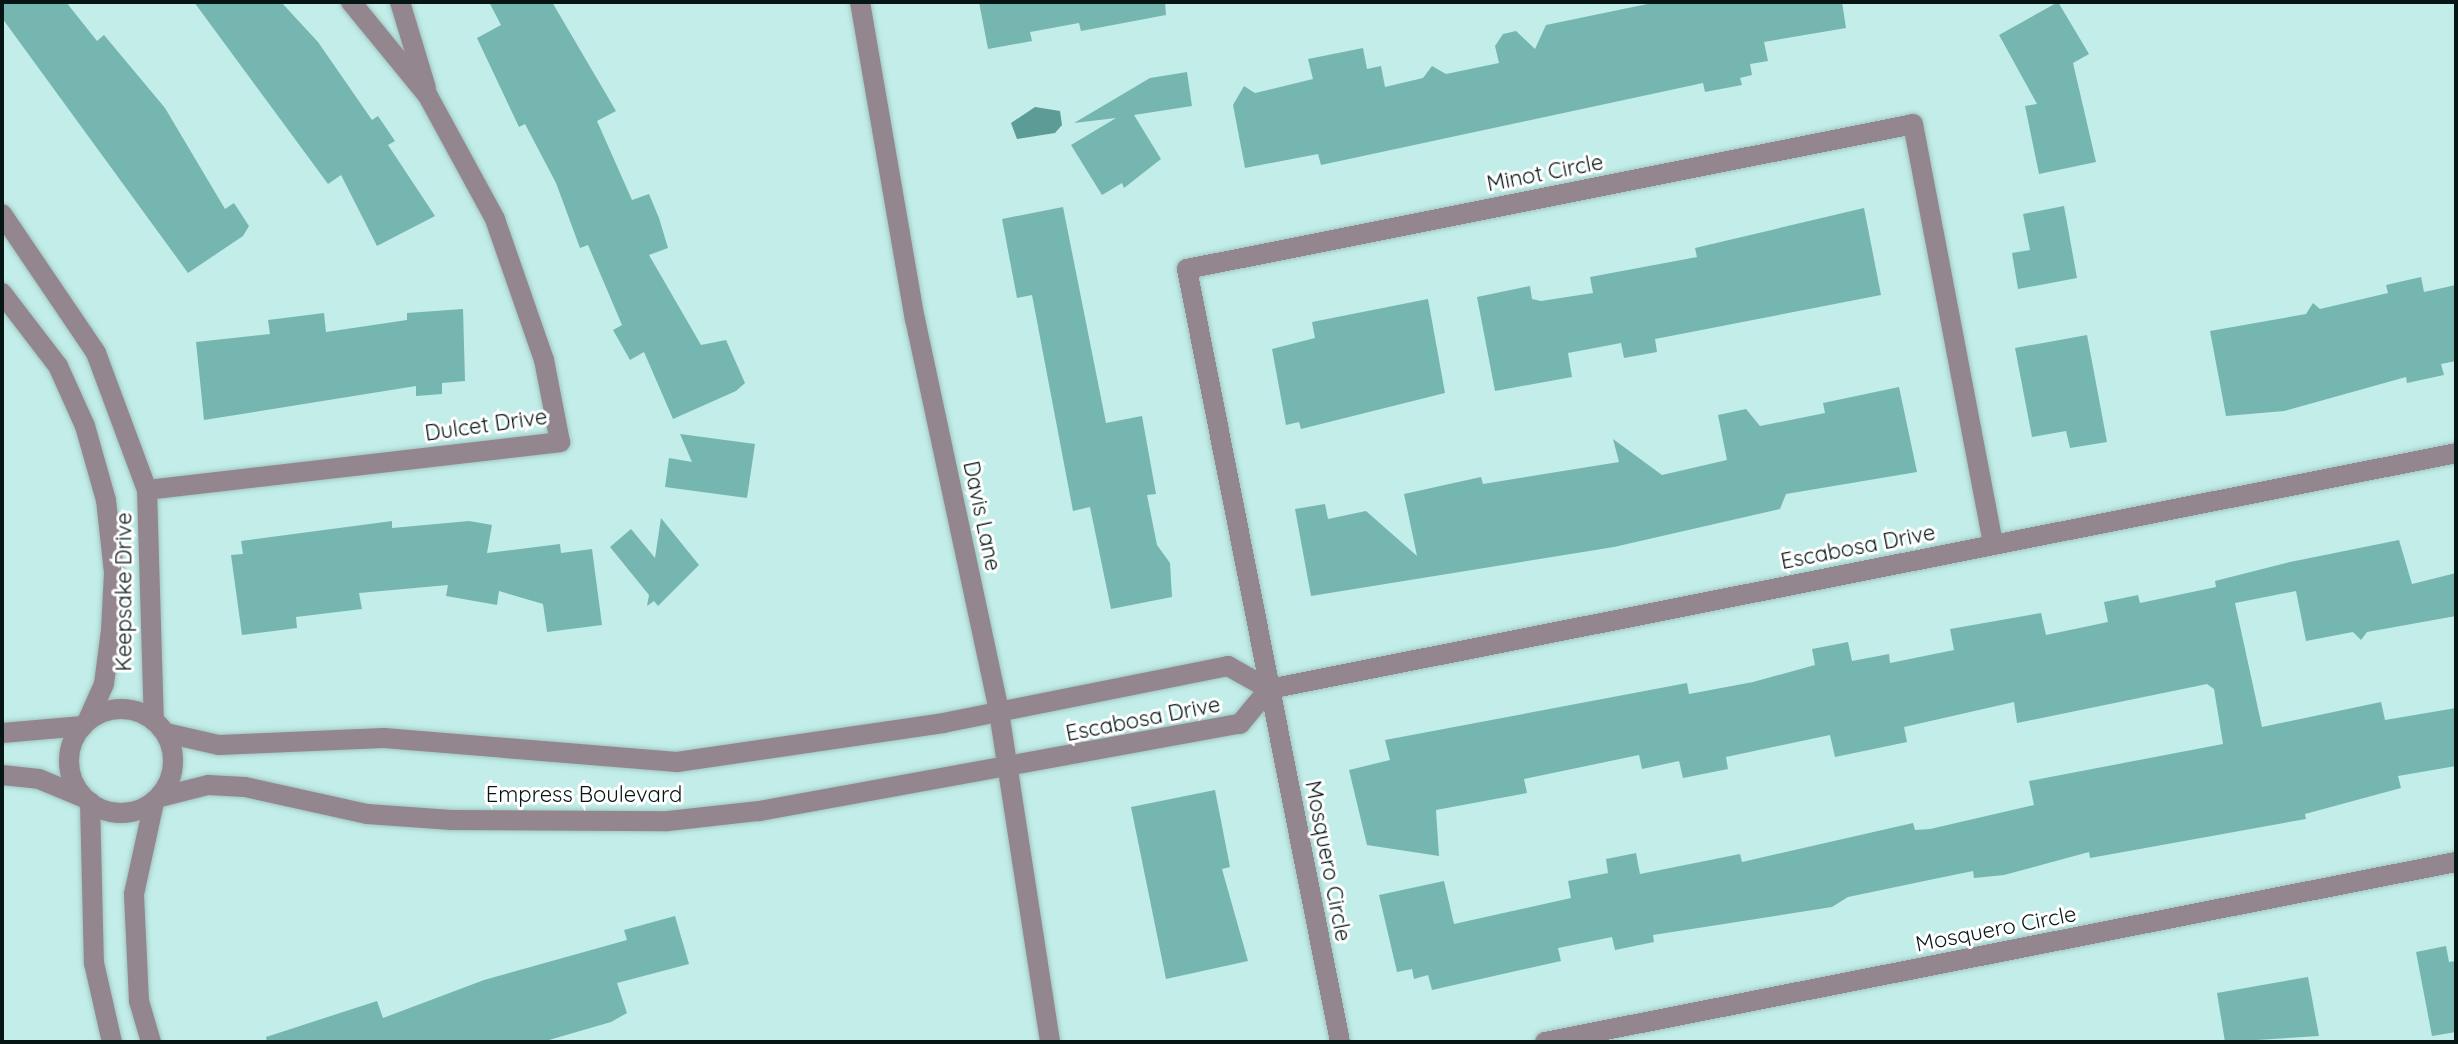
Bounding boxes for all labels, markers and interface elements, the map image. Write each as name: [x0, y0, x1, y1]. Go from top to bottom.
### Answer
street label: Minot Circle: [1485, 149, 1605, 197]
street label: Dulcet Drive: [423, 403, 549, 447]
street label: Davis Lane: [957, 459, 1007, 573]
street label: Keepsake Drive: [111, 512, 137, 672]
street label: Escabosa Drive: [1778, 519, 1938, 575]
street label: Escabosa Drive: [1063, 691, 1223, 747]
street label: Mosquero Circle: [1299, 778, 1357, 944]
street label: Empress Boulevard: [486, 782, 682, 808]
street label: Mosquero Circle: [1913, 900, 2079, 958]

